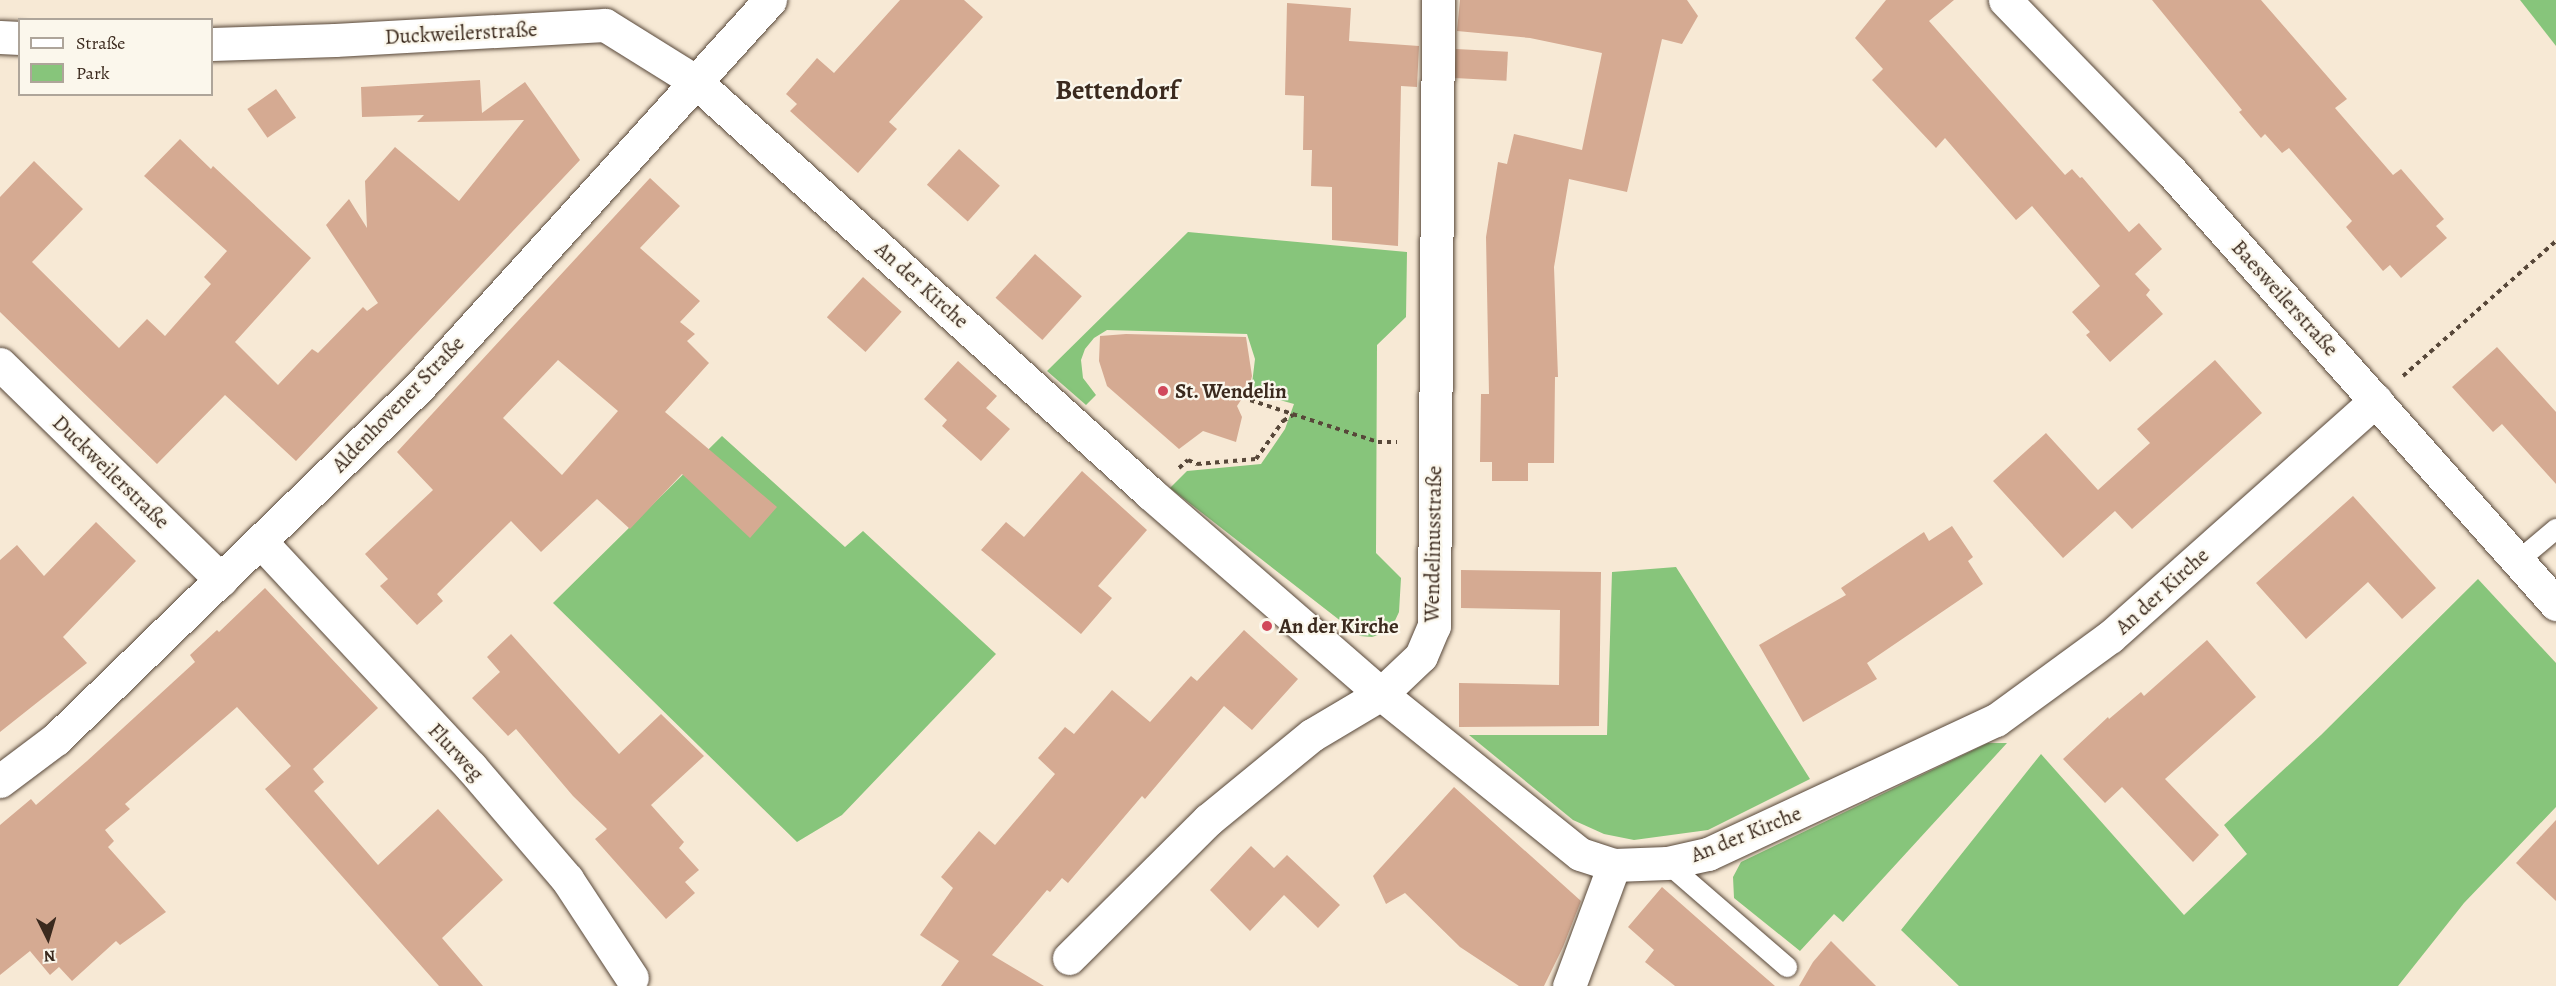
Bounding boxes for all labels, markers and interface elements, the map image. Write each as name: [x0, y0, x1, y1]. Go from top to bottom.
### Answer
street label: Duckweilerstraße: [384, 16, 538, 50]
legend: [18, 18, 213, 96]
text: Straße: [76, 31, 125, 55]
text: Park: [76, 61, 110, 85]
district label: Bettendorf: [1055, 75, 1179, 107]
street label: Baesweilerstraße: [2226, 235, 2344, 361]
street label: An der Kirche: [870, 237, 974, 333]
street label: Aldenhovener Straße: [327, 331, 469, 477]
place label: St. Wendelin: [1175, 378, 1287, 404]
marker: St. Wendelin: [1156, 384, 1170, 398]
street label: Duckweilerstraße: [47, 410, 175, 534]
street label: Wendelinusstraße: [1419, 465, 1447, 623]
street label: An der Kirche: [2110, 543, 2214, 639]
place label: An der Kirche: [1279, 613, 1399, 639]
marker: An der Kirche: [1260, 619, 1274, 633]
street label: Flurweg: [423, 718, 489, 786]
street label: An der Kirche: [1687, 800, 1805, 868]
north arrow: [18, 908, 78, 968]
text: N: [43, 944, 56, 967]

